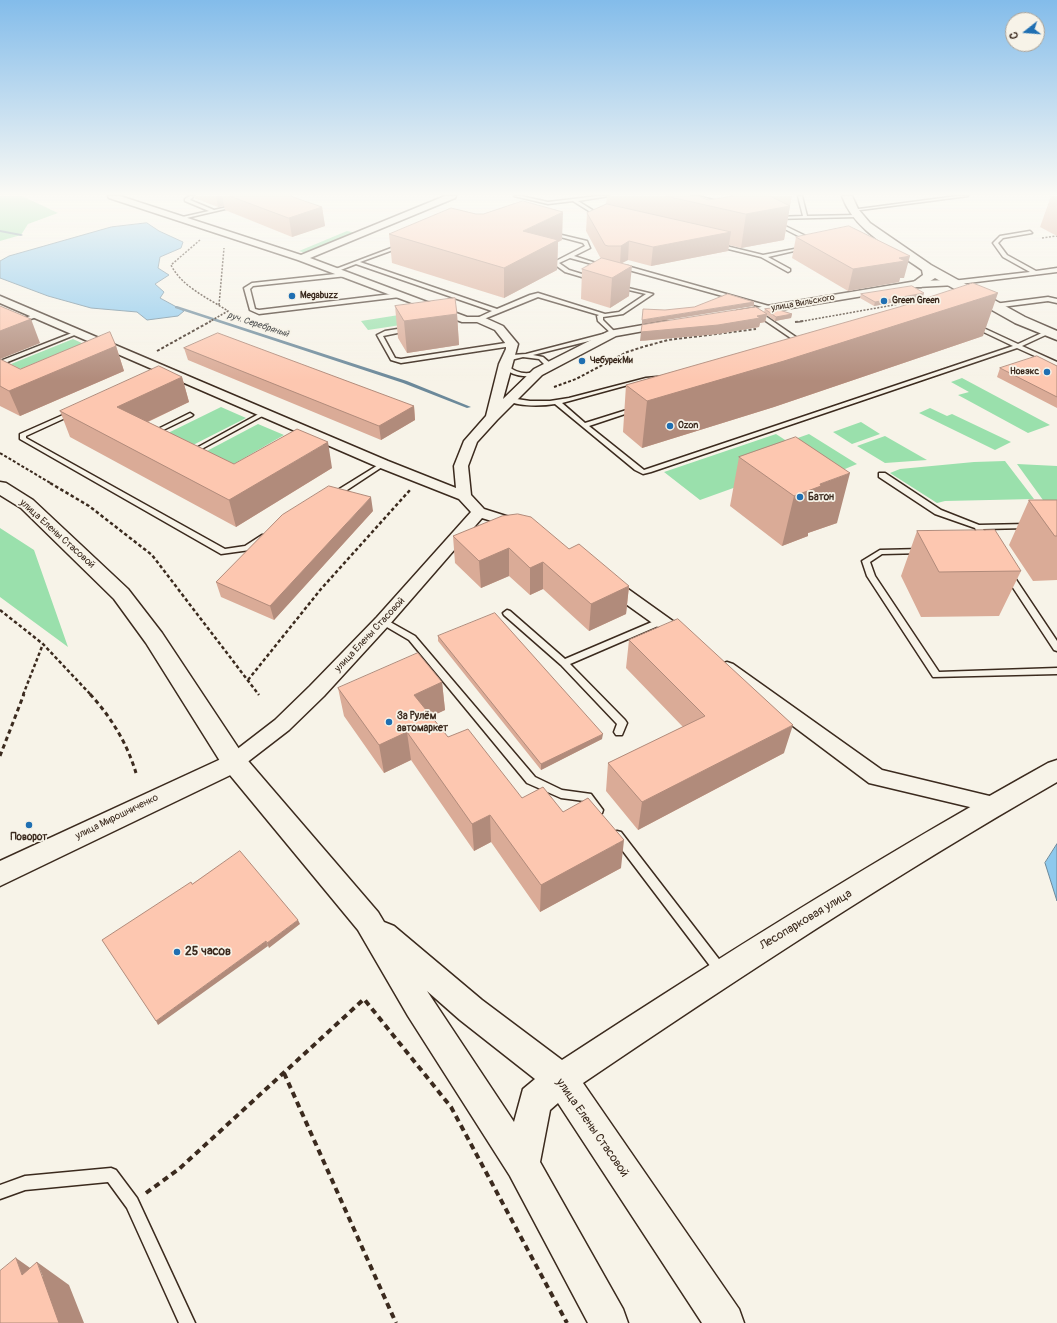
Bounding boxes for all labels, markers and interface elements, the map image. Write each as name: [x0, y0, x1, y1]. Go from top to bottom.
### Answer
north arrow: [1005, 12, 1045, 52]
text: С: [1007, 30, 1021, 41]
marker: Megabuzz: [287, 291, 297, 301]
place label: Megabuzz: [300, 291, 338, 301]
street label: улица Вильского: [770, 292, 836, 314]
marker: Green Green: [879, 296, 889, 306]
place label: Green Green: [892, 296, 940, 306]
water label: руч. Серебряный: [226, 310, 290, 340]
marker: ЧебурекМи: [577, 356, 587, 366]
place label: ЧебурекМи: [590, 356, 633, 366]
place label: Новэкс: [1010, 367, 1039, 377]
marker: Новэкс: [1042, 367, 1052, 377]
marker: Ozon: [665, 421, 675, 431]
place label: Ozon: [678, 421, 698, 431]
place label: Батон: [808, 491, 834, 503]
marker: Батон: [795, 492, 805, 502]
street label: улица Елены Стасовой: [17, 497, 97, 571]
street label: улица Елены Стасовой: [332, 595, 408, 675]
place label: За Рулём автомаркет: [397, 710, 448, 734]
marker: За Рулём автомаркет: [384, 717, 394, 727]
street label: улица Мирошниченко: [74, 792, 160, 842]
marker: Поворот: [24, 820, 34, 830]
place label: Поворот: [11, 831, 47, 843]
street label: Лесопарковая улица: [757, 887, 855, 953]
place label: 25 часов: [185, 945, 231, 959]
marker: 25 часов: [172, 947, 182, 957]
street label: улица Елены Стасовой: [553, 1076, 631, 1180]

